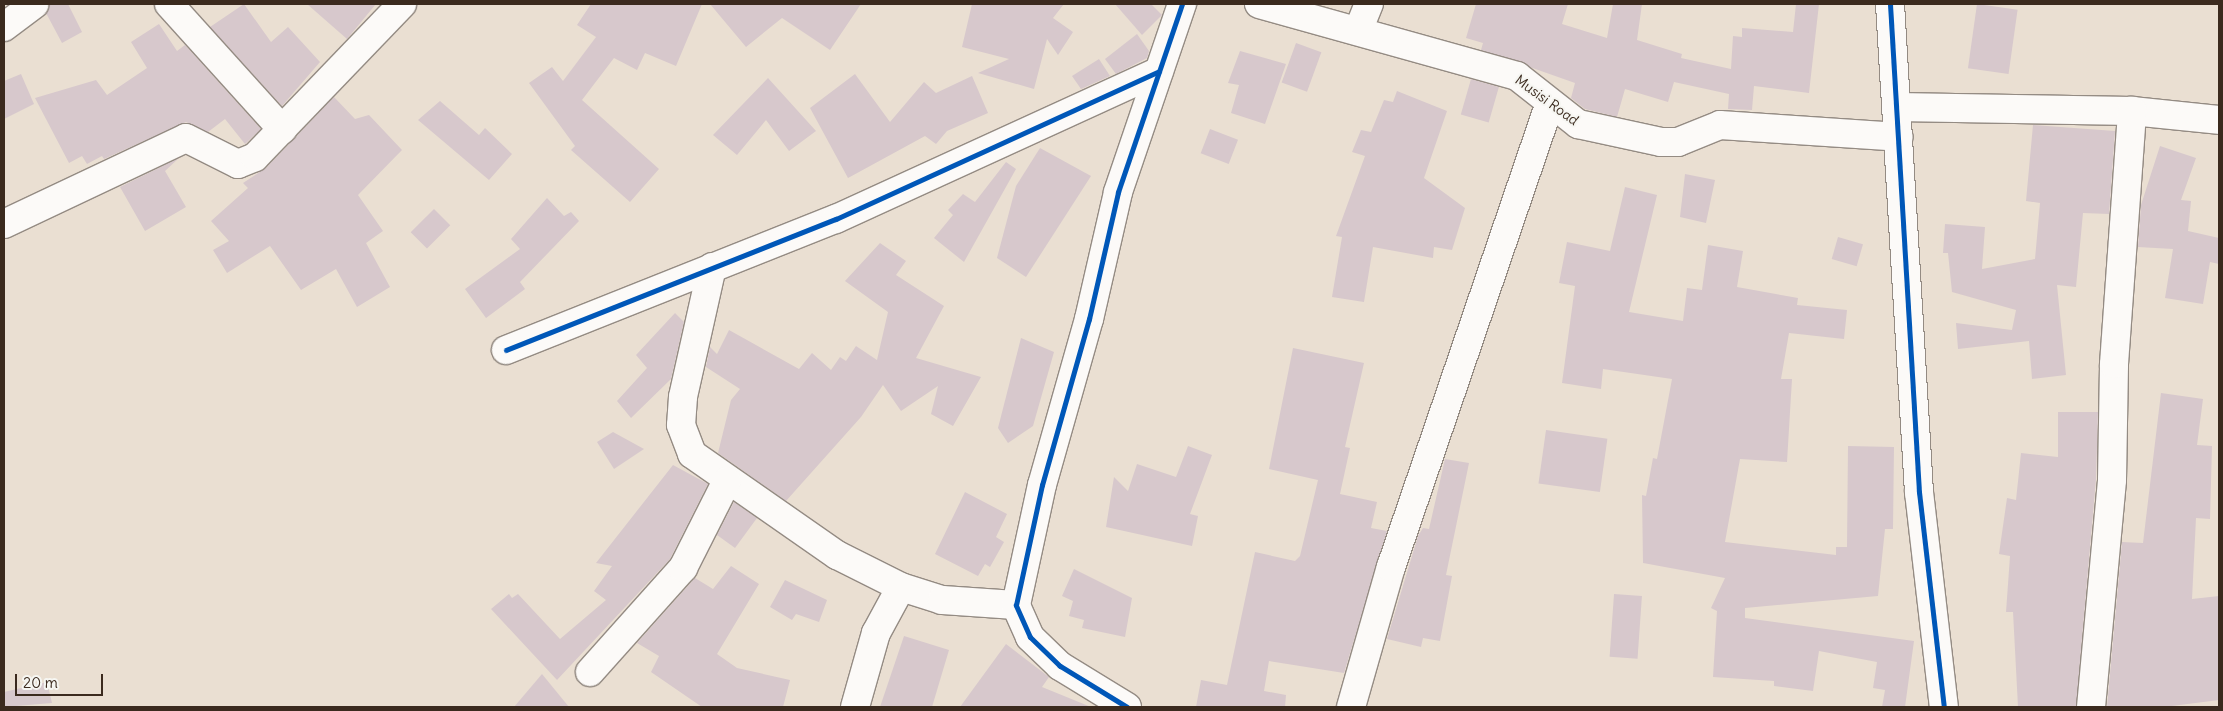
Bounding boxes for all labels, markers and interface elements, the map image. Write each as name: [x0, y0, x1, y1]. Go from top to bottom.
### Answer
street label: Musisi Road: [1512, 71, 1582, 129]
scale bar: [18, 664, 105, 696]
text: 20 m: [23, 673, 58, 692]

